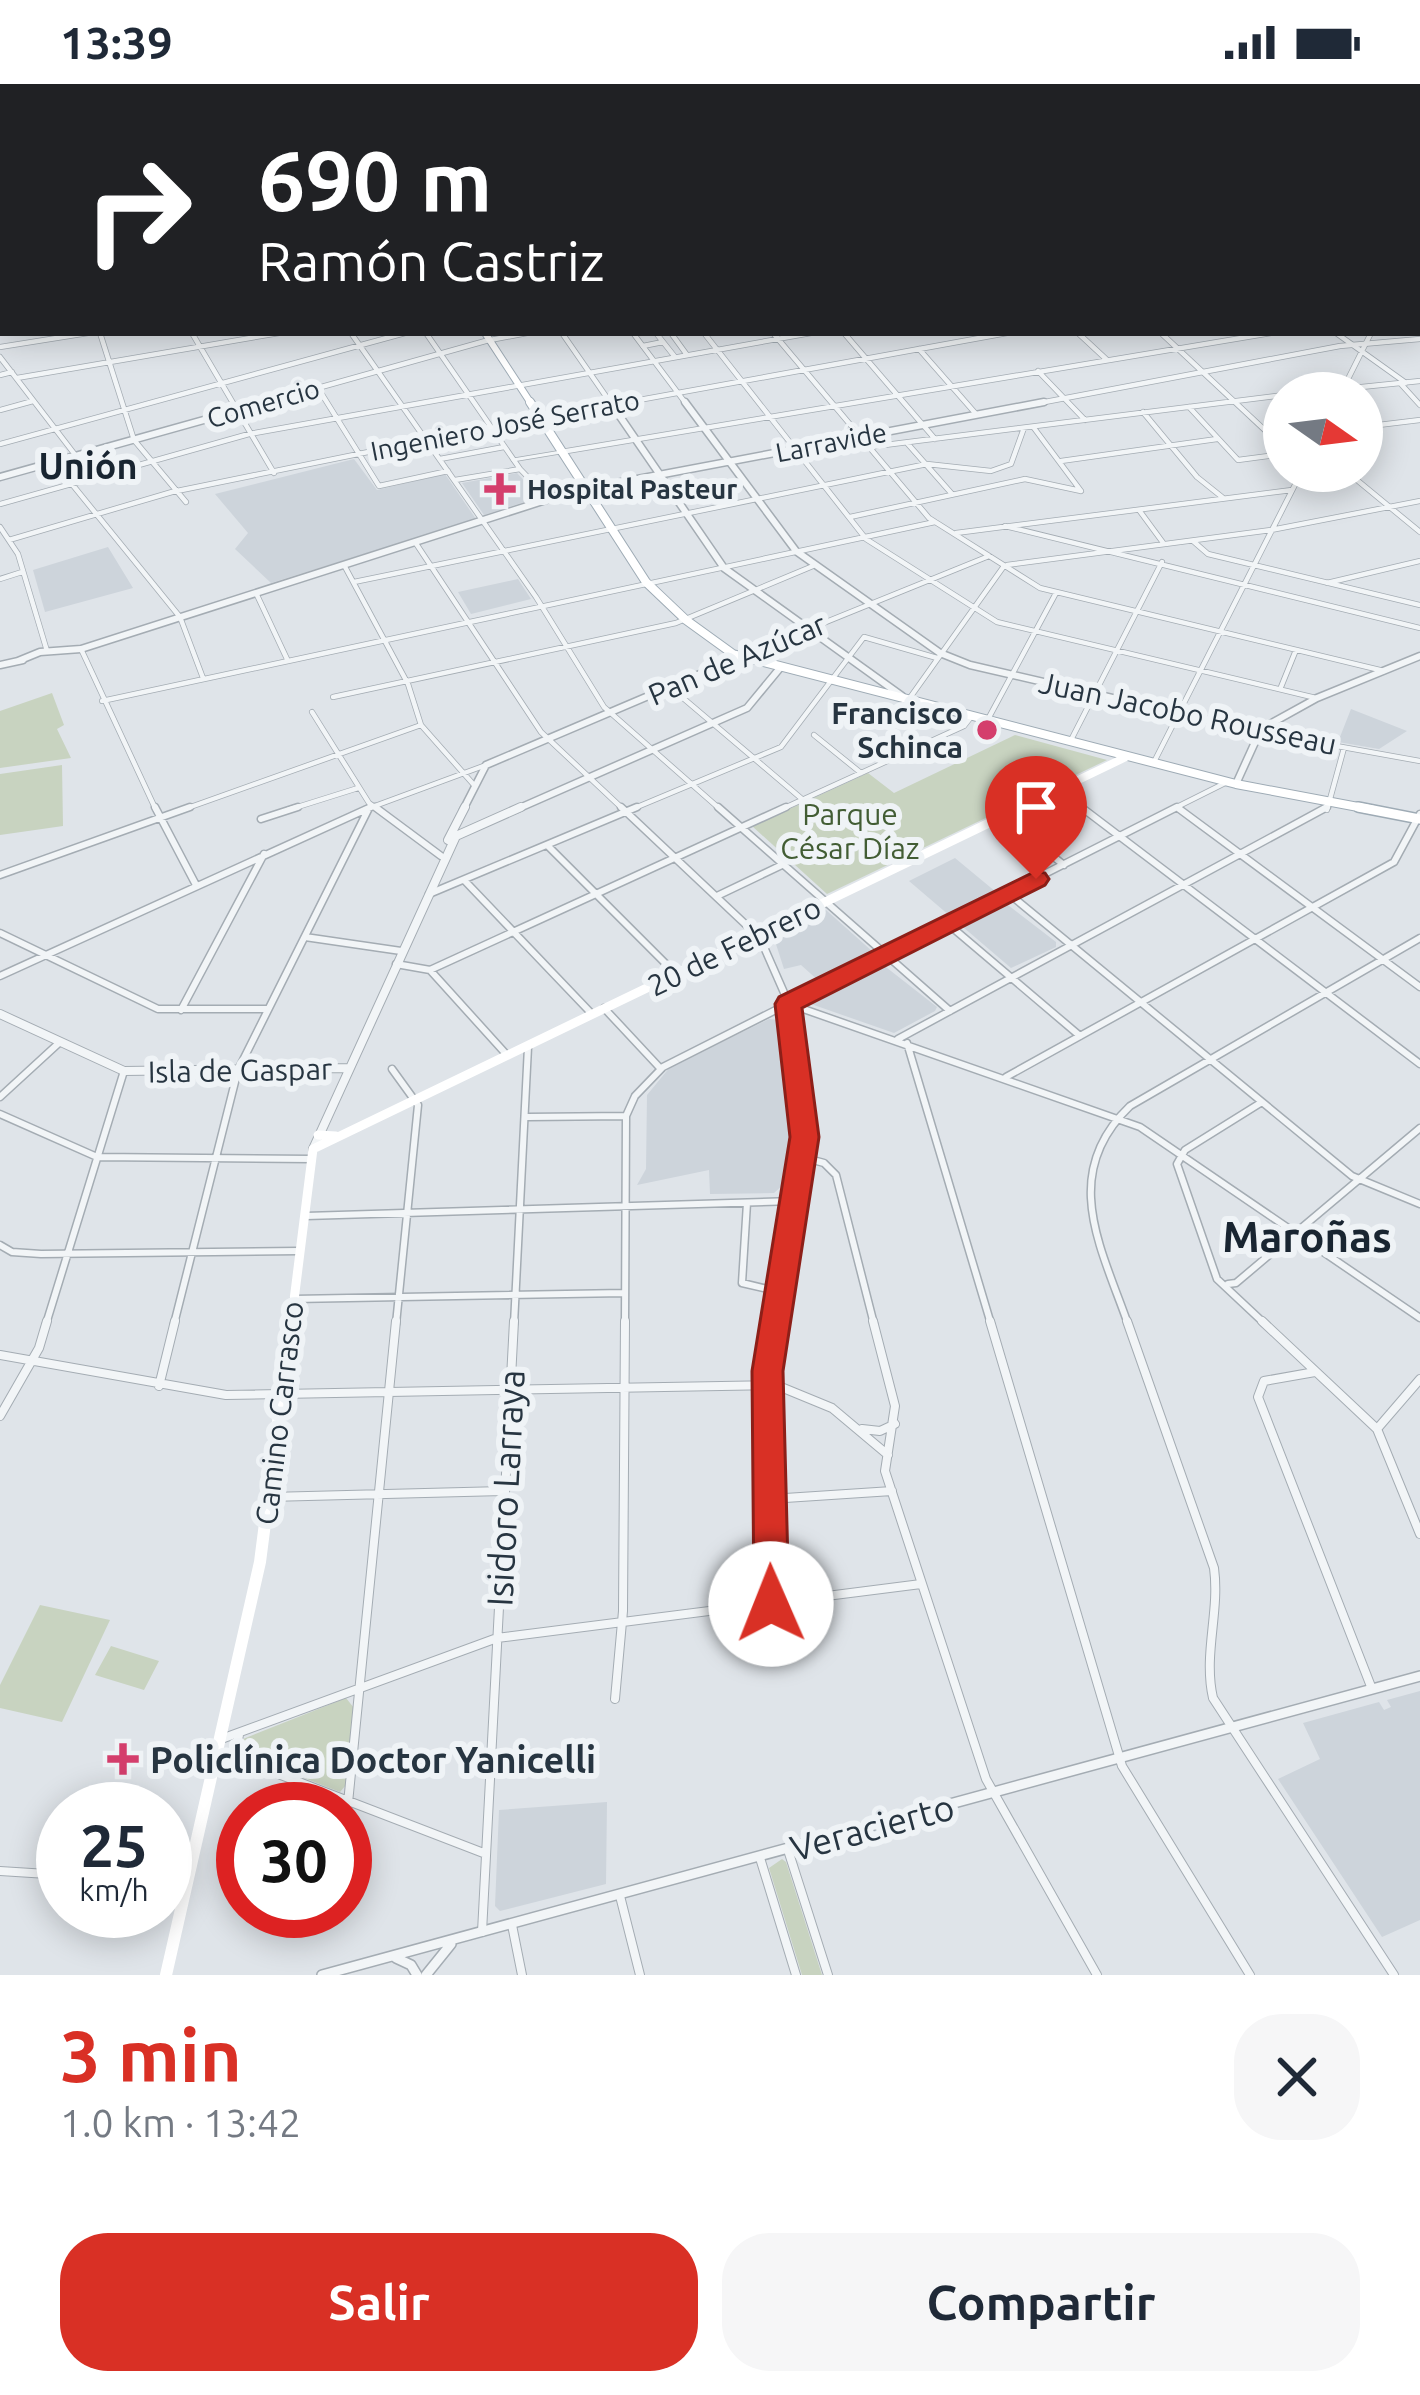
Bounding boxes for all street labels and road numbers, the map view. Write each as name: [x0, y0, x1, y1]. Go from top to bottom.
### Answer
street label: Comercio: [203, 373, 323, 433]
street label: Ingeniero José Serrato: [368, 384, 642, 466]
street label: Larravide: [773, 417, 889, 467]
street label: Pan de Azúcar: [643, 606, 831, 712]
street label: Juan Jacobo Rousseau: [1036, 665, 1340, 761]
street label: 20 de Febrero: [642, 889, 826, 1003]
street label: Isla de Gaspar: [147, 1051, 333, 1089]
street label: Camino Carrasco: [248, 1299, 310, 1527]
street label: Isidoro Larraya: [478, 1369, 532, 1607]
street label: Veracierto: [786, 1785, 958, 1869]

